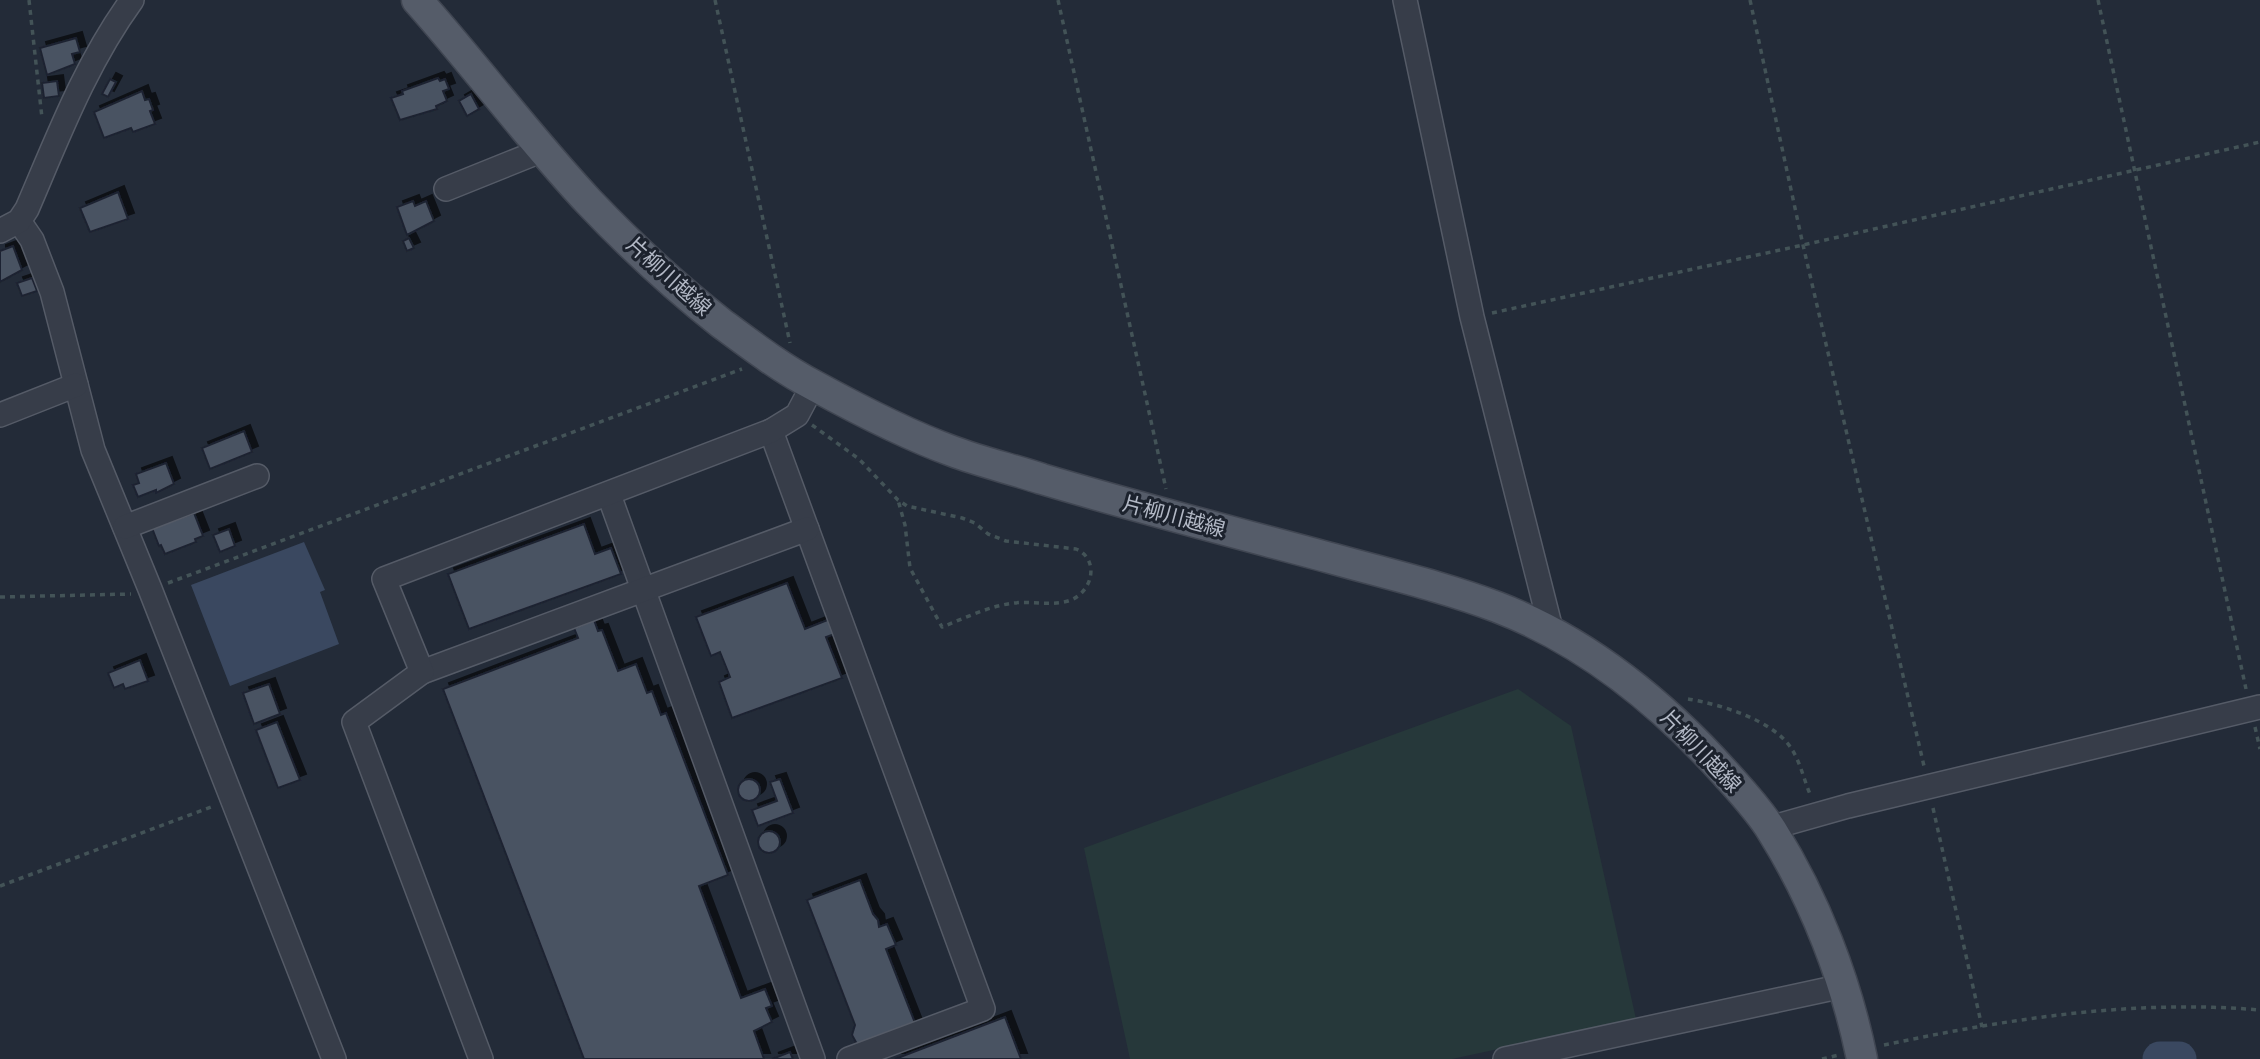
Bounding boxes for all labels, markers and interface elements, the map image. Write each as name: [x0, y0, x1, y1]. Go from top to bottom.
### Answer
street label: 片柳川越線: [622, 232, 716, 320]
street label: 片柳川越線: [1120, 490, 1228, 542]
street label: 片柳川越線: [1656, 705, 1746, 797]

